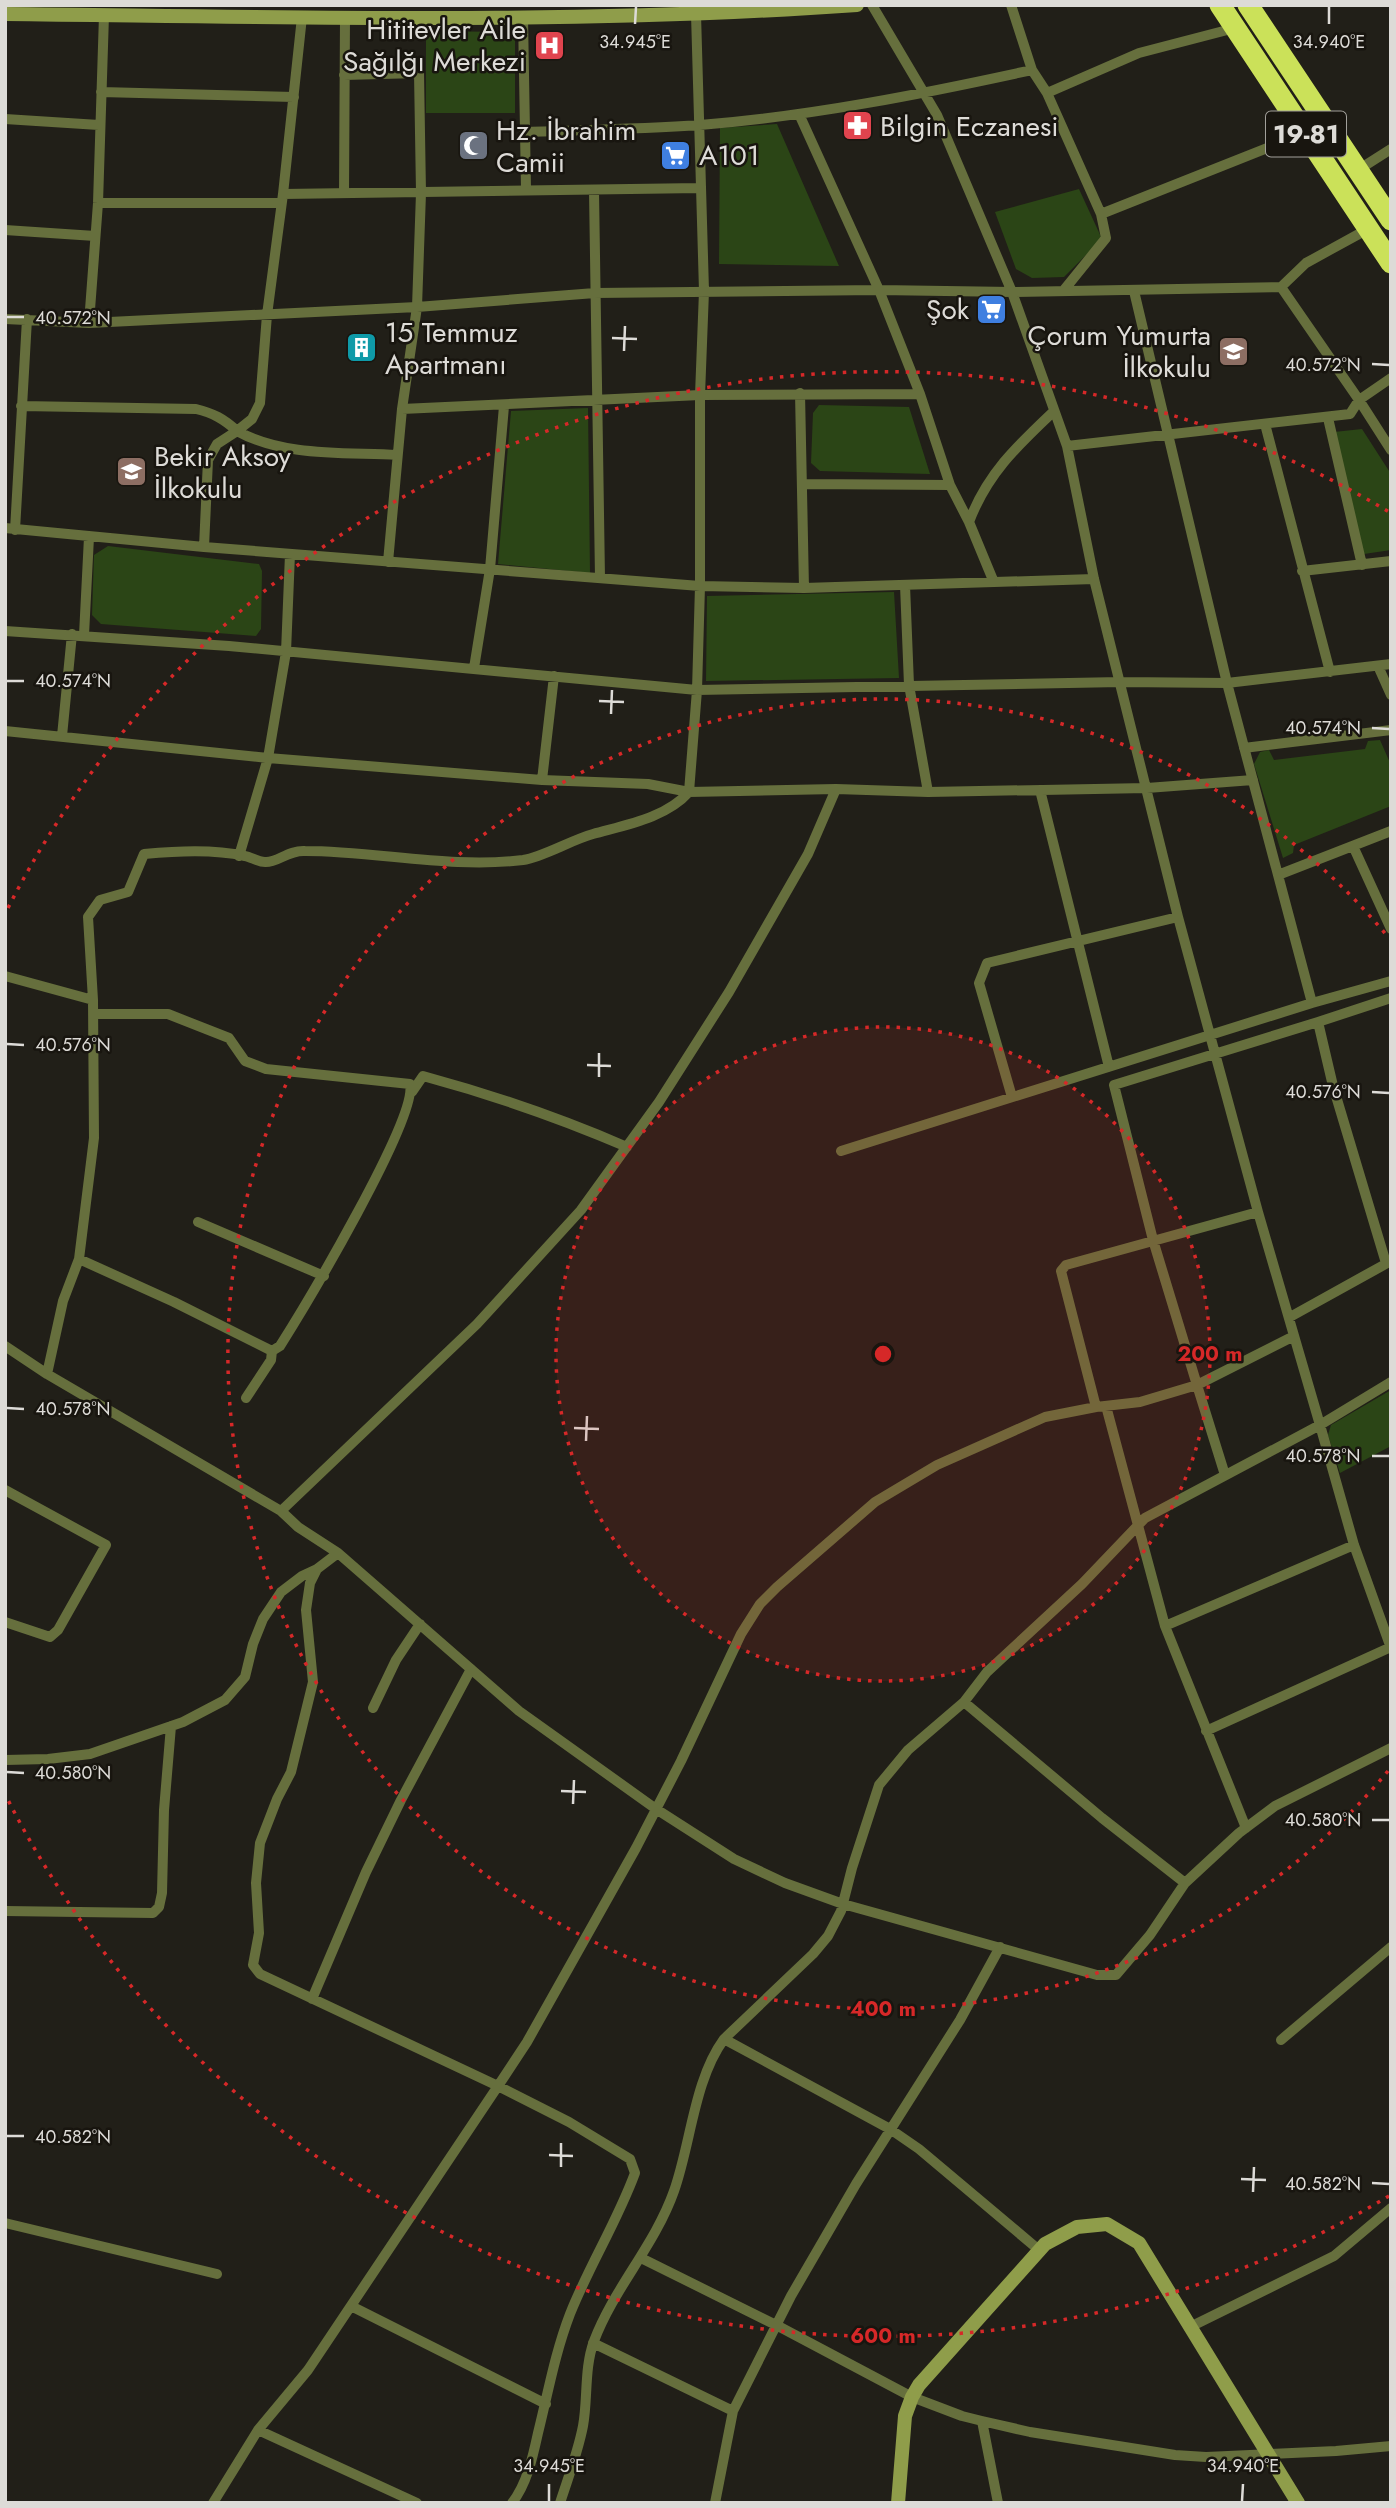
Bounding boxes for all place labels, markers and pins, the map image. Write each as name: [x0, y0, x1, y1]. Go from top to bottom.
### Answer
place label: Hititevler Aile Sağılğı Merkezi: [343, 9, 526, 82]
hospital icon: Hititevler Aile Sağılğı Merkezi: [532, 28, 566, 62]
place label: Bilgin Eczanesi: [880, 106, 1059, 147]
pharmacy icon: Bilgin Eczanesi: [840, 109, 874, 143]
place label: Hz. İbrahim Camii: [496, 110, 636, 183]
mosque icon: Hz. İbrahim Camii: [456, 129, 490, 163]
place label: A101: [699, 135, 759, 176]
supermarket icon: A101: [659, 138, 693, 172]
place label: Şok: [926, 289, 970, 330]
supermarket icon: Şok: [975, 292, 1009, 326]
place label: 15 Temmuz Apartmanı: [385, 312, 518, 385]
place label: Çorum Yumurta İlkokulu: [1027, 315, 1211, 388]
building icon: 15 Temmuz Apartmanı: [345, 331, 379, 365]
school or university icon: Çorum Yumurta İlkokulu: [1217, 334, 1251, 368]
place label: Bekir Aksoy İlkokulu: [154, 436, 292, 509]
school or university icon: Bekir Aksoy İlkokulu: [114, 455, 148, 489]
centre of rings: [871, 1342, 895, 1366]

